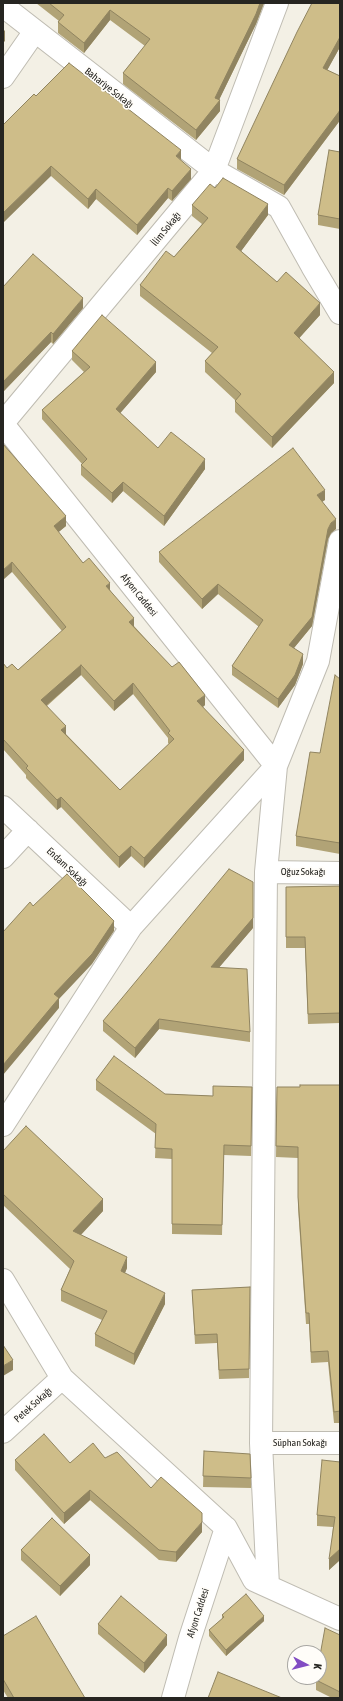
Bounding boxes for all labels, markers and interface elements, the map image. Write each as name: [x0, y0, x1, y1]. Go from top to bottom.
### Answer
street label: Bahariye Sokağı: [82, 65, 136, 111]
street label: İlim Sokağı: [149, 209, 183, 249]
street label: Afyon Caddesi: [118, 571, 160, 619]
street label: Endam Sokağı: [44, 845, 90, 889]
street label: Oğuz Sokağı: [281, 866, 325, 878]
street label: Petek Sokağı: [12, 1385, 54, 1425]
street label: Süphan Sokağı: [273, 1437, 327, 1449]
street label: Afyon Caddesi: [184, 1587, 212, 1639]
north arrow: [287, 1645, 327, 1685]
text: K: [312, 1663, 324, 1670]

